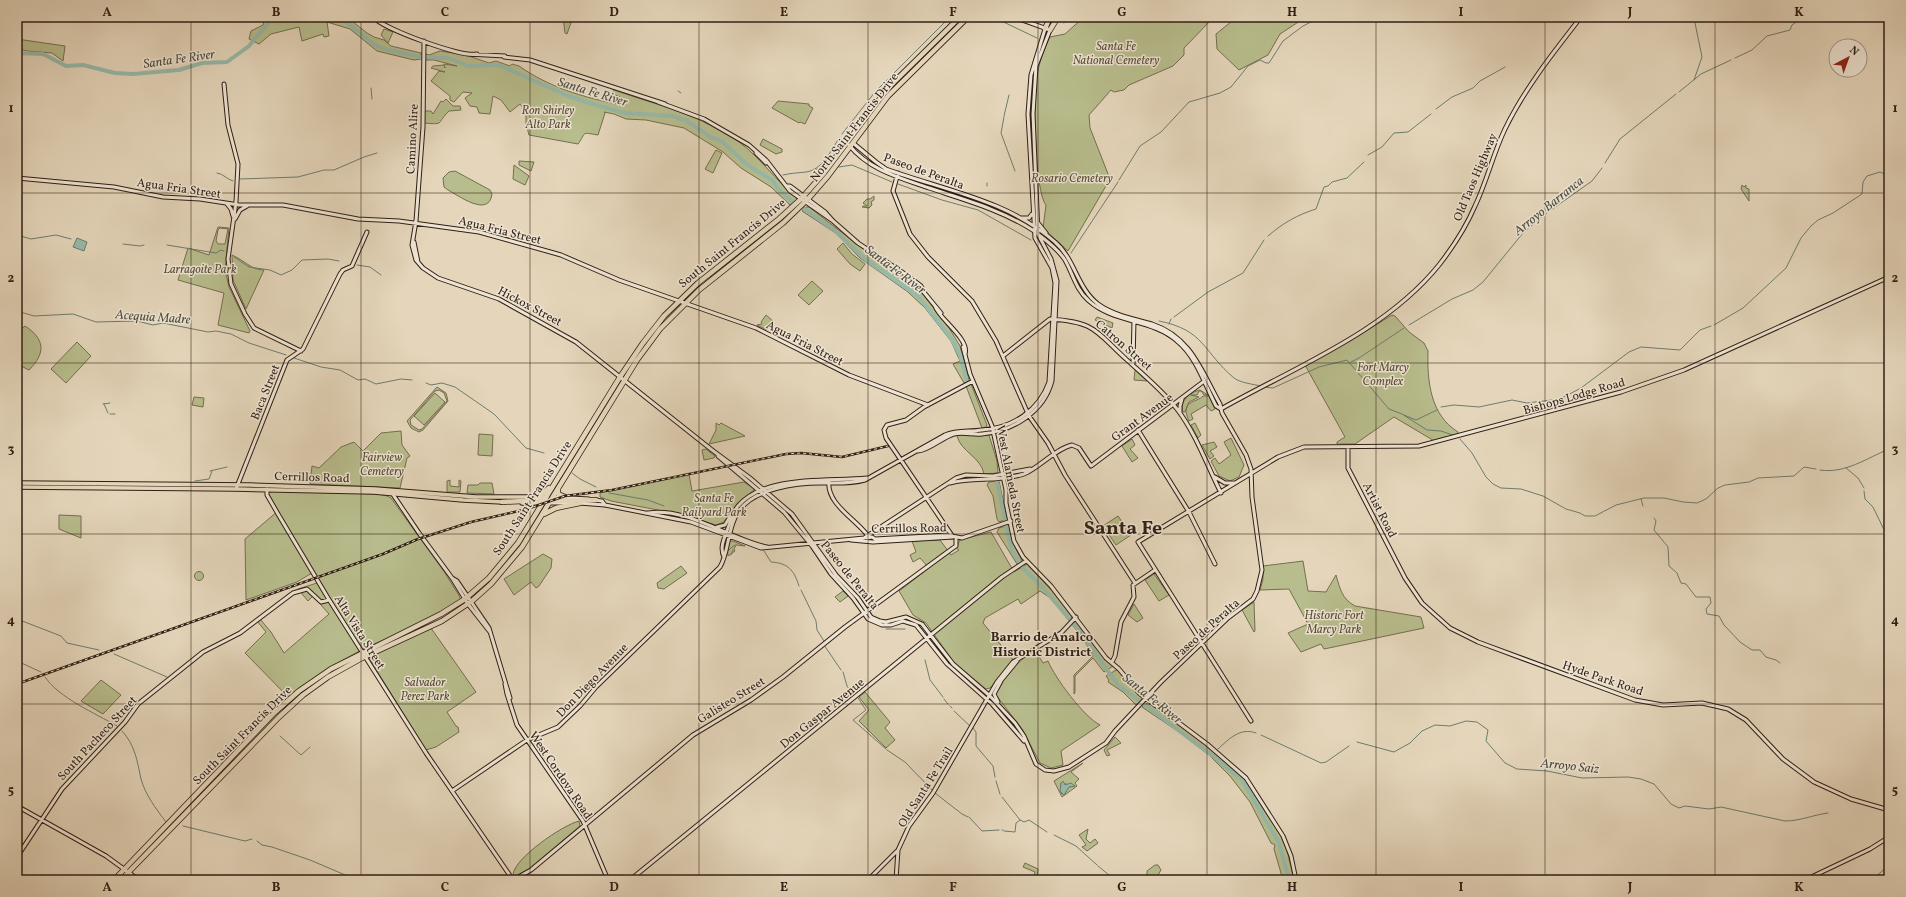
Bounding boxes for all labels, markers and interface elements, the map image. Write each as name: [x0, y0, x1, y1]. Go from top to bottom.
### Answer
text: A: [102, 4, 112, 22]
text: B: [272, 4, 281, 22]
text: C: [441, 4, 449, 22]
text: D: [609, 4, 619, 22]
text: E: [780, 4, 788, 22]
text: F: [949, 4, 957, 22]
text: G: [1117, 4, 1127, 22]
text: H: [1287, 4, 1297, 22]
text: I: [1459, 4, 1464, 22]
text: J: [1627, 4, 1633, 22]
text: K: [1794, 4, 1804, 22]
north arrow: [1828, 38, 1868, 78]
park label: Santa Fe National Cemetery: [1073, 39, 1160, 69]
text: N: [1846, 43, 1862, 60]
water label: Santa Fe River: [142, 46, 216, 74]
street label: North Saint Francis Drive: [807, 69, 903, 186]
water label: Santa Fe River: [555, 74, 630, 112]
text: 1: [8, 100, 14, 118]
text: 1: [1892, 100, 1898, 118]
street label: Camino Alire: [403, 103, 423, 175]
park label: Ron Shirley Alto Park: [521, 103, 575, 133]
street label: Old Taos Highway: [1450, 130, 1502, 224]
street label: Paseo de Peralta: [881, 150, 966, 194]
park label: Rosario Cemetery: [1031, 171, 1113, 187]
water label: Arroyo Barranca: [1510, 173, 1588, 241]
street label: Agua Fria Street: [136, 175, 222, 203]
street label: South Saint Francis Drive: [676, 195, 790, 292]
street label: Agua Fria Street: [457, 213, 543, 249]
water label: Santa Fe River: [861, 242, 929, 300]
park label: Larragoite Park: [163, 262, 237, 278]
text: 2: [8, 270, 15, 288]
text: 2: [1892, 270, 1899, 288]
street label: Hickox Street: [495, 283, 564, 330]
water label: Acequia Madre: [114, 306, 191, 330]
street label: Catron Street: [1092, 317, 1155, 375]
street label: Agua Fria Street: [763, 318, 846, 370]
park label: Fort Marcy Complex: [1357, 360, 1410, 390]
street label: Baca Street: [248, 362, 284, 423]
street label: Bishops Lodge Road: [1521, 375, 1627, 419]
street label: Grant Avenue: [1108, 390, 1177, 446]
street label: West Alameda Street: [992, 424, 1028, 534]
street label: South Saint Francis Drive: [490, 438, 576, 559]
text: 3: [8, 441, 15, 459]
text: 3: [1892, 441, 1899, 459]
park label: Fairview Cemetery: [360, 450, 404, 480]
street label: Cerrillos Road: [274, 469, 350, 487]
street label: Artist Road: [1358, 480, 1400, 541]
park label: Santa Fe Railyard Park: [681, 491, 747, 521]
district label: Santa Fe: [1084, 515, 1162, 543]
street label: Cerrillos Road: [871, 520, 947, 538]
street label: Paseo de Peralta: [816, 538, 882, 614]
street label: Alta Vista Street: [330, 592, 388, 673]
street label: Paseo de Peralta: [1170, 595, 1243, 664]
park label: Historic Fort Marcy Park: [1304, 608, 1365, 638]
text: 4: [7, 612, 15, 630]
text: 4: [1891, 612, 1899, 630]
district label: Barrio de Analco Historic District: [991, 629, 1093, 662]
street label: Don Diego Avenue: [553, 640, 632, 721]
street label: Hyde Park Road: [1560, 658, 1645, 700]
water label: Santa Fe River: [1118, 670, 1186, 729]
street label: Galisteo Street: [695, 674, 768, 728]
park label: Salvador Perez Park: [400, 675, 450, 705]
street label: Don Gaspar Avenue: [777, 675, 868, 753]
street label: South Saint Francis Drive: [190, 682, 296, 789]
street label: South Pacheco Street: [54, 693, 141, 784]
street label: West Cordova Road: [525, 729, 596, 823]
street label: Old Santa Fe Trail: [895, 744, 957, 831]
water label: Arroyo Saiz: [1539, 755, 1600, 779]
text: 5: [8, 782, 14, 800]
text: 5: [1892, 782, 1898, 800]
text: A: [102, 879, 112, 897]
text: B: [272, 879, 281, 897]
text: C: [441, 879, 449, 897]
text: D: [609, 879, 619, 897]
text: E: [780, 879, 788, 897]
text: F: [949, 879, 957, 897]
text: G: [1117, 879, 1127, 897]
text: H: [1287, 879, 1297, 897]
text: I: [1459, 879, 1464, 897]
text: J: [1627, 879, 1633, 897]
text: K: [1794, 879, 1804, 897]

